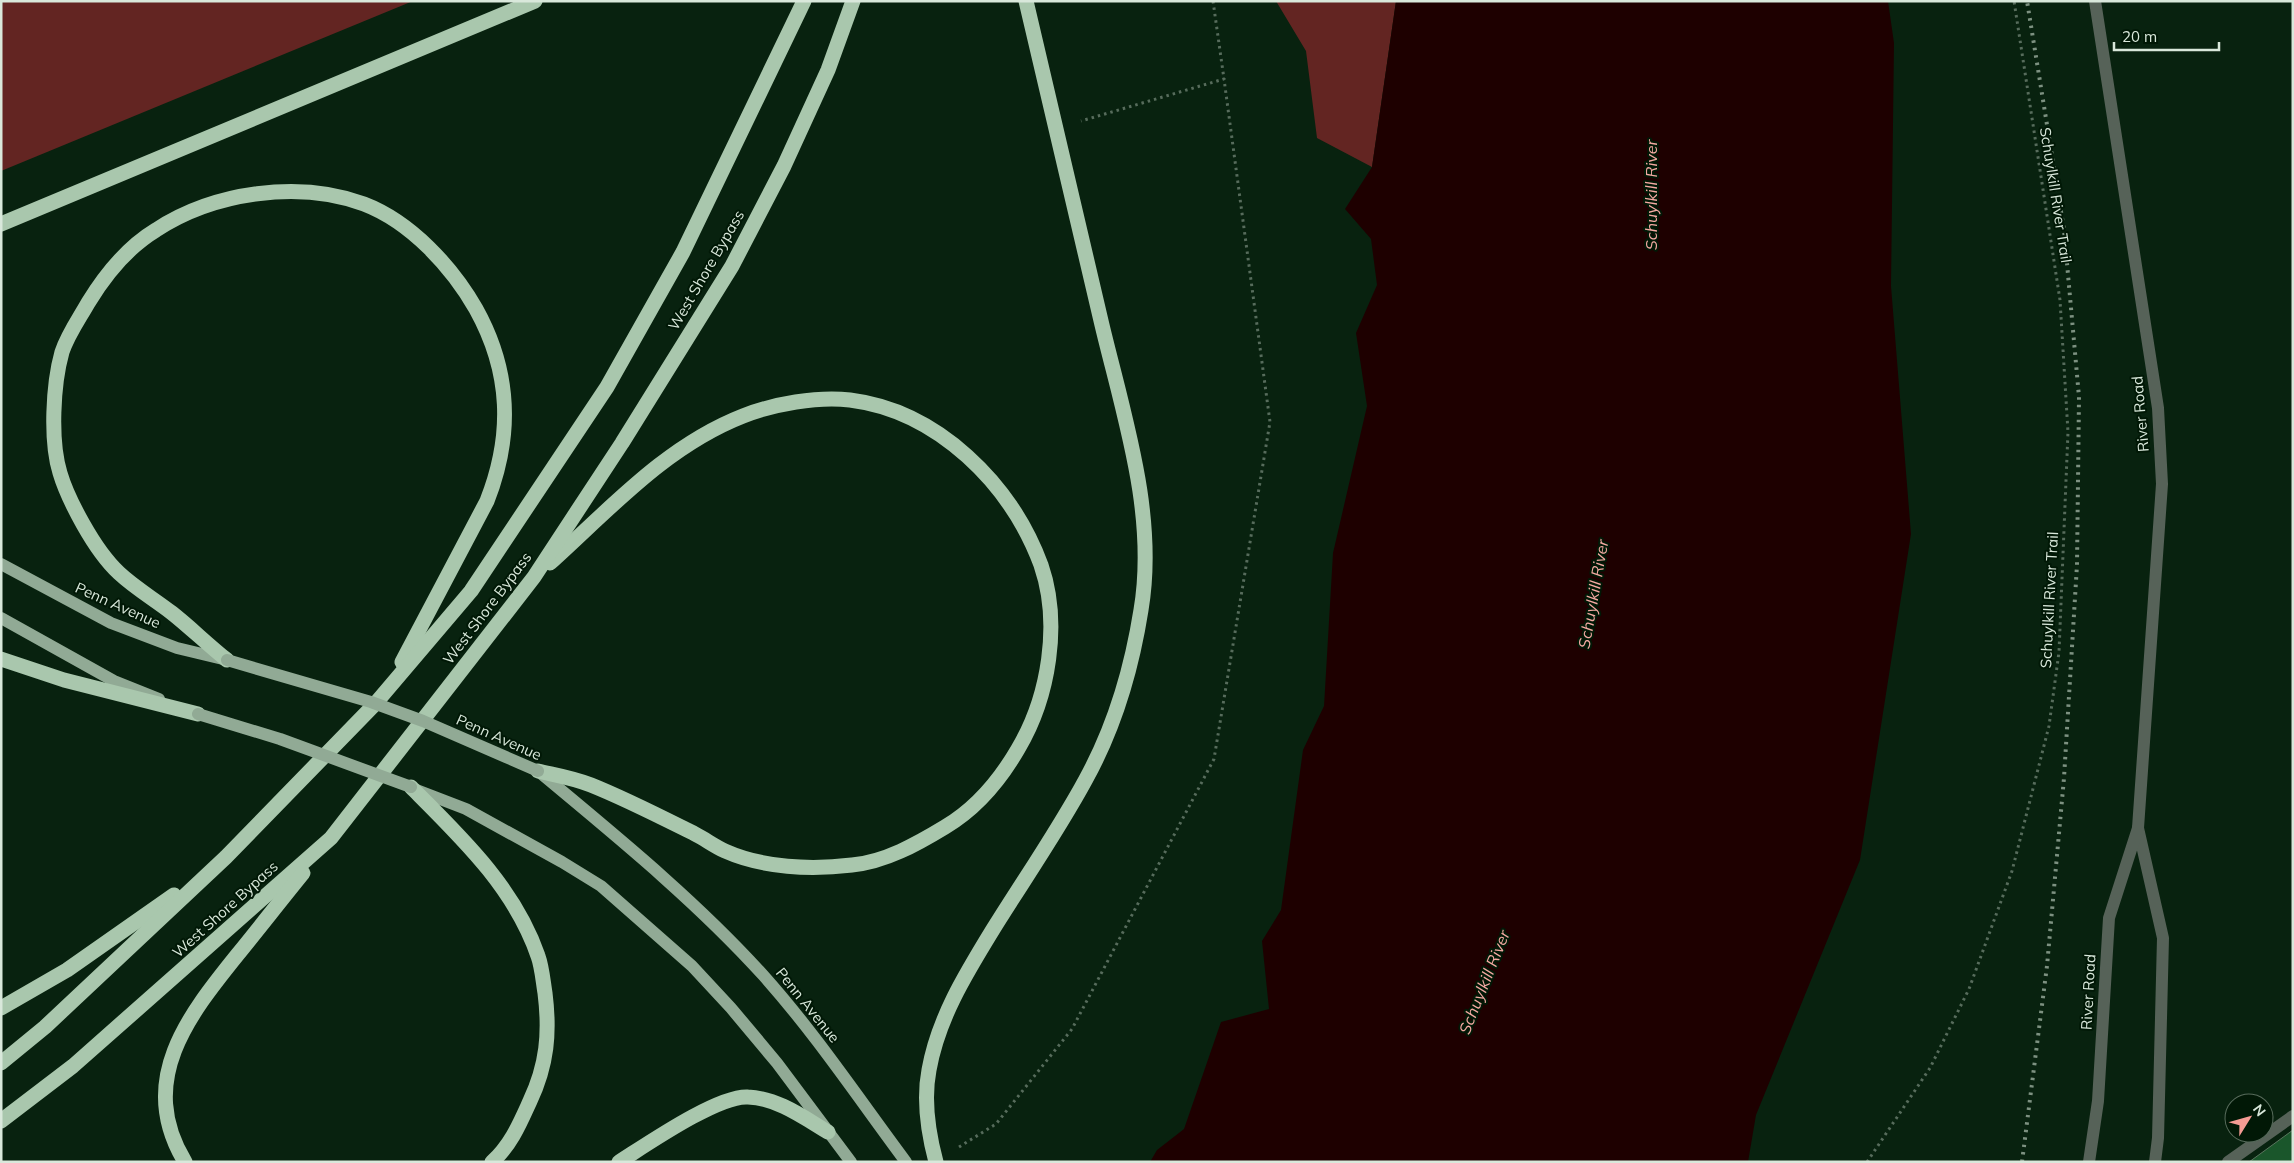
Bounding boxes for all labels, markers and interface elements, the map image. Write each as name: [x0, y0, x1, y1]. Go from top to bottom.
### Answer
scale bar: [2114, 20, 2219, 52]
text: 20 m: [2122, 27, 2157, 46]
street label: Schuylkill River Trail: [2036, 126, 2076, 264]
water label: Schuylkill River: [1641, 139, 1661, 250]
street label: West Shore Bypass: [664, 207, 748, 333]
street label: River Road: [2127, 375, 2153, 453]
street label: Schuylkill River Trail: [2036, 531, 2062, 669]
water label: Schuylkill River: [1574, 537, 1613, 650]
street label: West Shore Bypass: [439, 548, 535, 668]
street label: Penn Avenue: [72, 578, 164, 632]
street label: Penn Avenue: [453, 710, 545, 764]
street label: West Shore Bypass: [168, 857, 282, 961]
water label: Schuylkill River: [1454, 926, 1514, 1037]
street label: River Road: [2077, 954, 2099, 1030]
street label: Penn Avenue: [772, 964, 844, 1046]
north arrow: [2224, 1093, 2274, 1143]
text: N: [2249, 1101, 2270, 1120]

